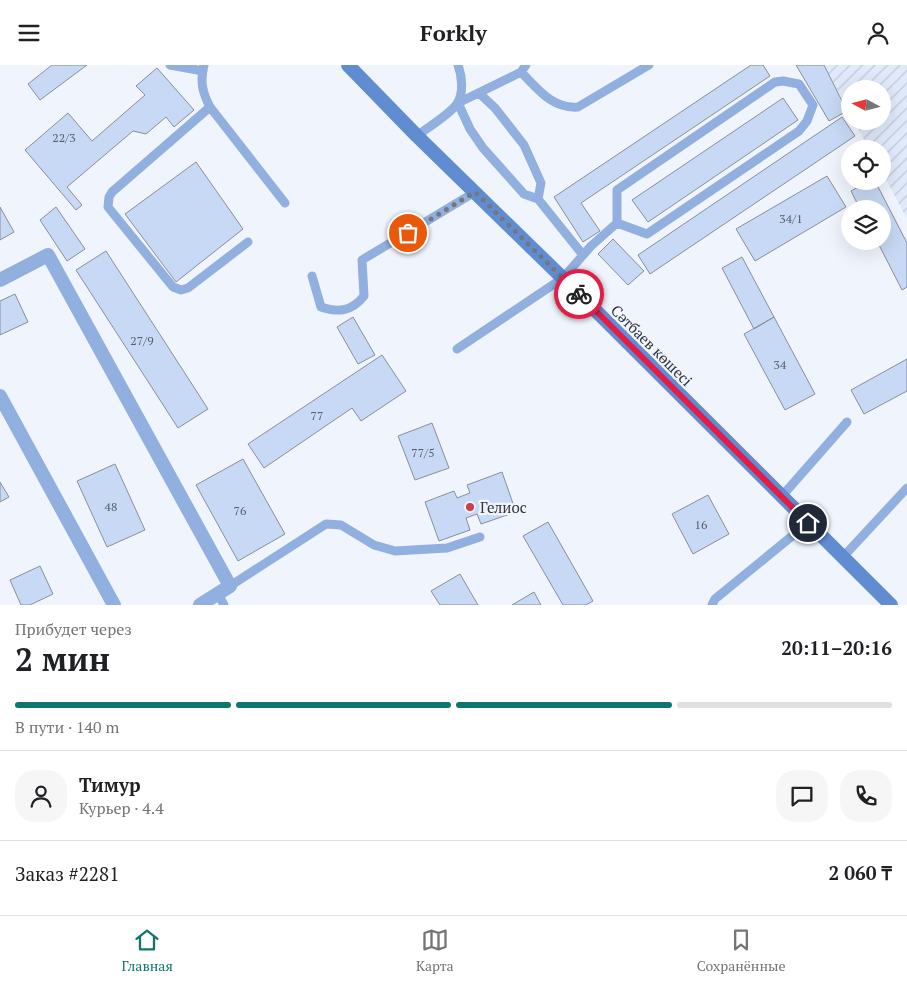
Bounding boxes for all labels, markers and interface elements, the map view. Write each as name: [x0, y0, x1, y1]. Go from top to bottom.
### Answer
text: Forkly: [420, 18, 487, 47]
icon: menu: [15, 19, 43, 47]
icon: person: [864, 19, 892, 47]
north arrow: [841, 80, 891, 130]
map controls: [841, 80, 891, 250]
house number: 22/3: [52, 130, 76, 145]
button: locate: [841, 140, 891, 190]
button: layers: [841, 200, 891, 250]
house number: 34/1: [779, 211, 803, 226]
pin: [387, 212, 429, 254]
icon: bag: [394, 219, 422, 247]
courier: [554, 269, 604, 319]
icon: bike: [565, 280, 593, 308]
street label: Сәтбаев көшесі: [607, 300, 697, 390]
house number: 27/9: [130, 333, 154, 348]
house number: 34: [774, 357, 787, 372]
house number: 77: [311, 408, 323, 423]
house number: 77/5: [411, 445, 435, 460]
place label: Гелиос: [480, 497, 527, 517]
house number: 48: [105, 499, 117, 514]
marker: Гелиос: [464, 501, 476, 513]
pin: [787, 502, 829, 544]
house number: 76: [234, 503, 247, 518]
icon: home: [794, 509, 822, 537]
house number: 16: [695, 517, 708, 532]
text: Прибудет через: [15, 618, 132, 640]
text: 20:11–20:16: [781, 635, 892, 660]
text: 2 мин: [15, 638, 110, 680]
text: В пути · 140 m: [15, 716, 119, 738]
button: person: [15, 770, 67, 822]
button: chat: [776, 770, 828, 822]
button: phone: [840, 770, 892, 822]
text: Тимур: [79, 772, 141, 797]
text: Курьер · 4.4: [79, 797, 164, 819]
text: 2 060 ₸: [828, 860, 892, 885]
text: Заказ #2281: [15, 861, 119, 886]
tab: Главная: [122, 926, 173, 975]
tab: Карта: [416, 926, 454, 975]
tab: Сохранённые: [697, 926, 785, 975]

